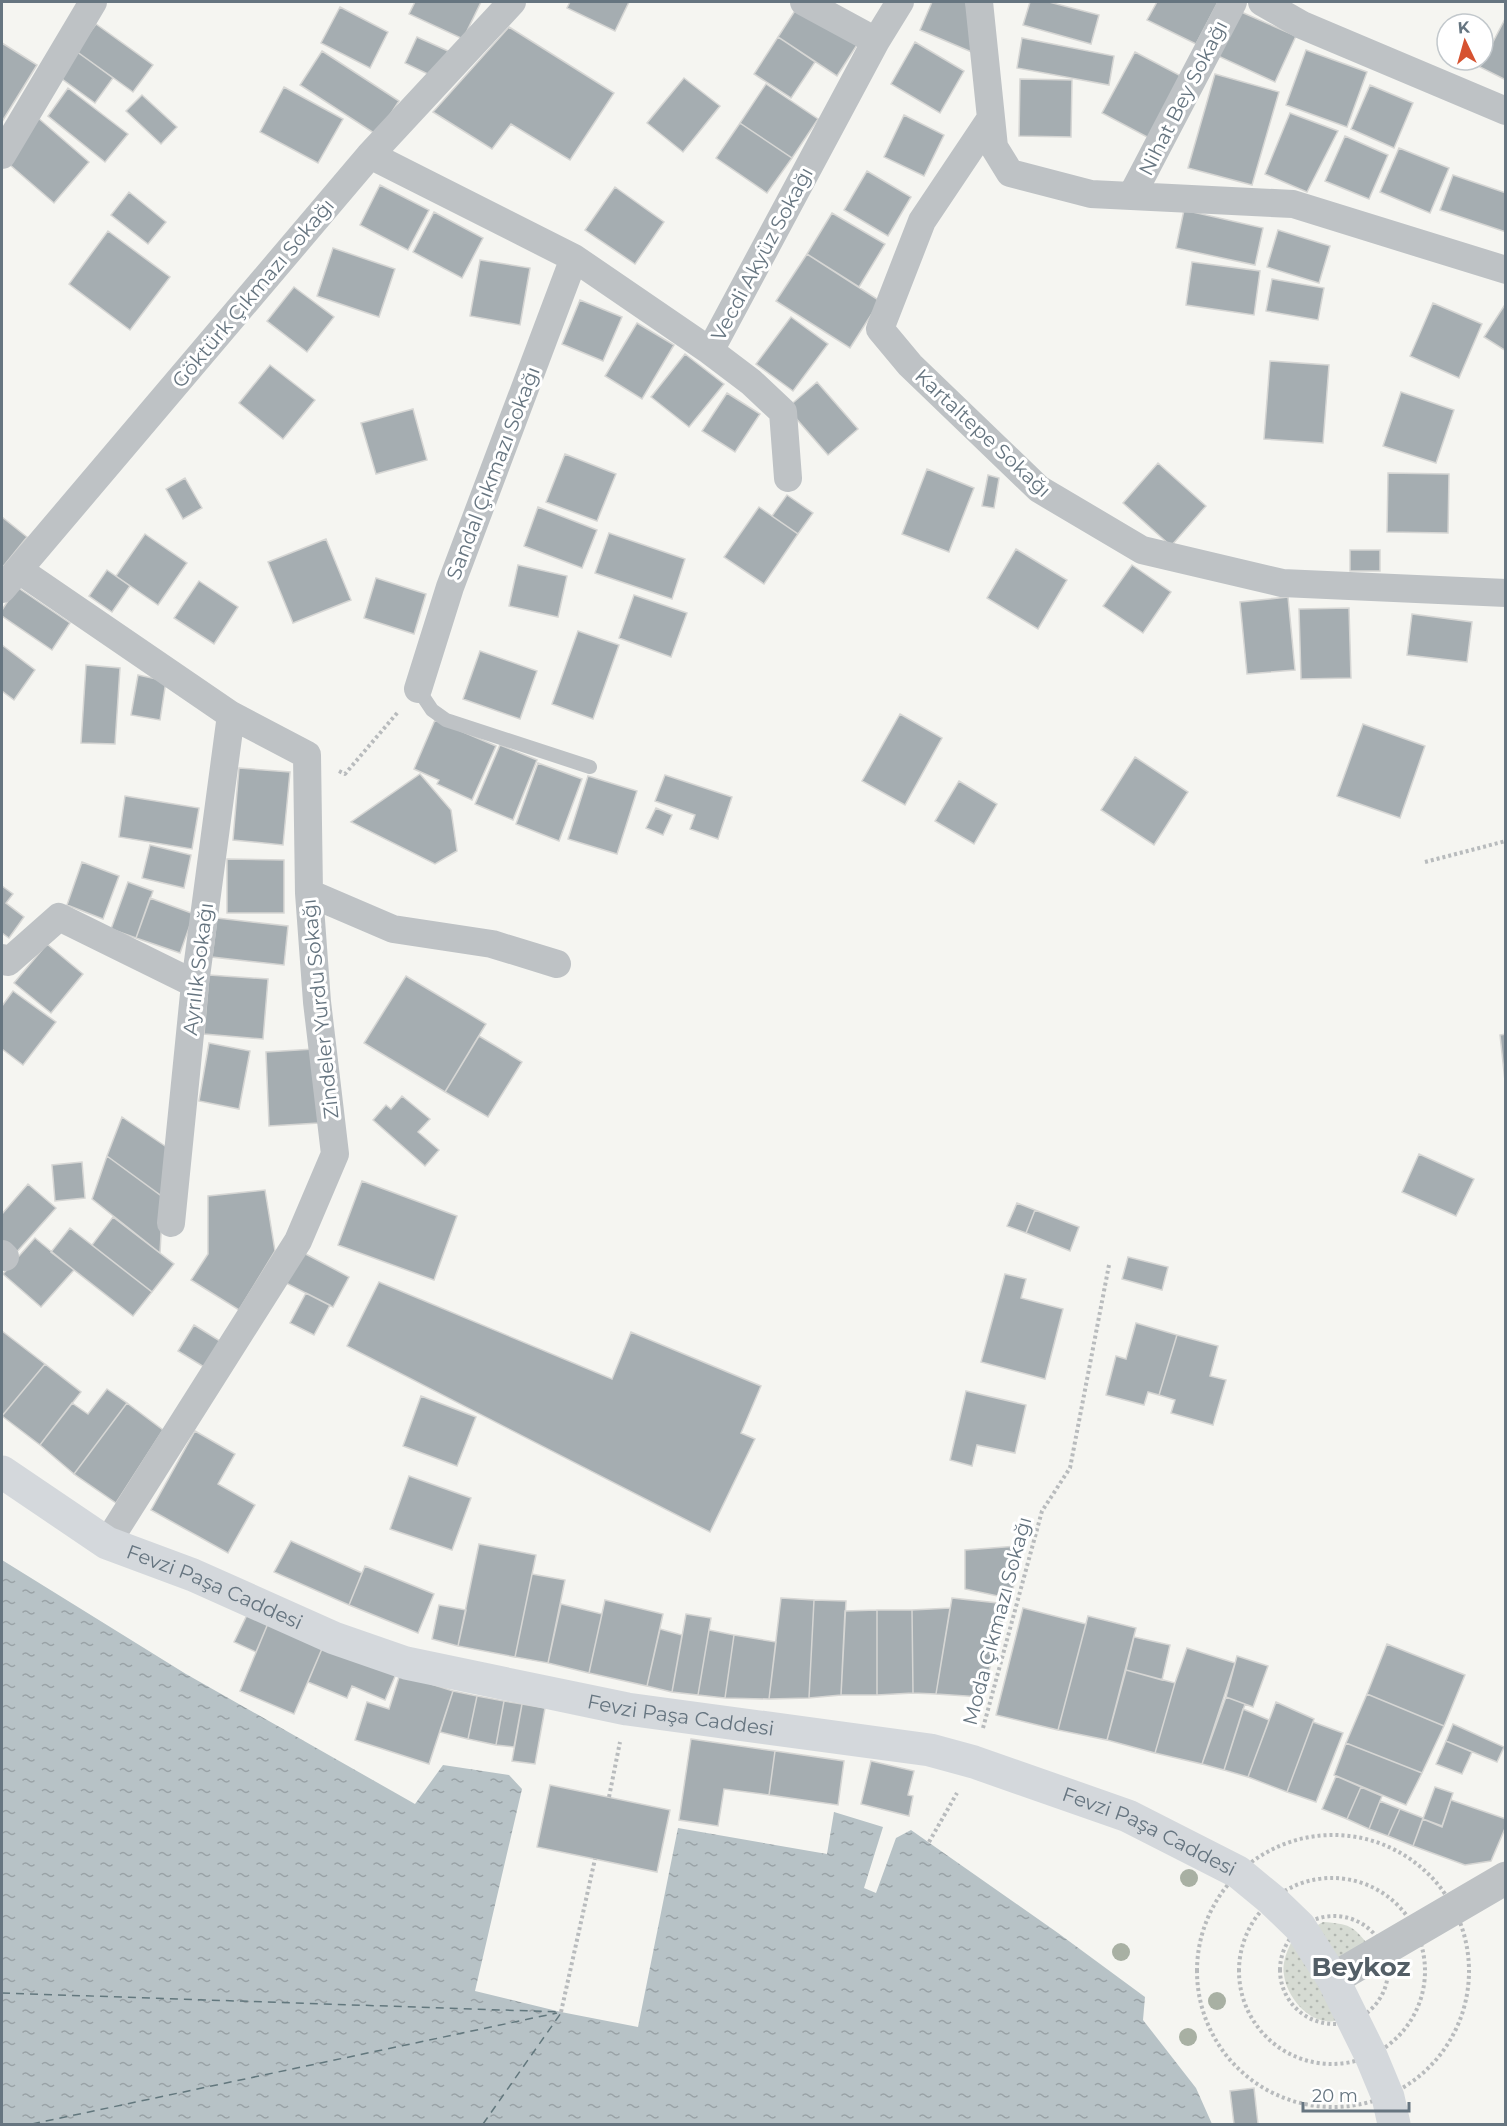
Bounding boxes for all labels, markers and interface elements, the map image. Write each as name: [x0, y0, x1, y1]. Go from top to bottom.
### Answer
north arrow: [1435, 12, 1495, 72]
street label: Nihat Bey Sokağı: [1134, 16, 1232, 180]
text: K: [1457, 17, 1472, 38]
street label: Vecdi Akyüz Sokağı: [706, 163, 818, 345]
street label: Göktürk Çıkmazı Sokağı: [167, 194, 339, 392]
street label: Sandal Çıkmazı Sokağı: [441, 363, 545, 583]
street label: Kartaltepe Sokağı: [910, 364, 1056, 502]
street label: Zindeler Yurdu Sokağı: [297, 898, 343, 1120]
street label: Ayrılık Sokağı: [178, 901, 218, 1037]
street label: Moda Çıkmazı Sokağı: [958, 1514, 1036, 1728]
street label: Fevzi Paşa Caddesi: [123, 1539, 306, 1634]
street label: Fevzi Paşa Caddesi: [585, 1689, 776, 1741]
street label: Fevzi Paşa Caddesi: [1059, 1782, 1240, 1881]
district label: Beykoz: [1311, 1951, 1411, 1983]
scale bar: [1303, 2075, 1410, 2113]
text: 20 m: [1312, 2085, 1358, 2107]

